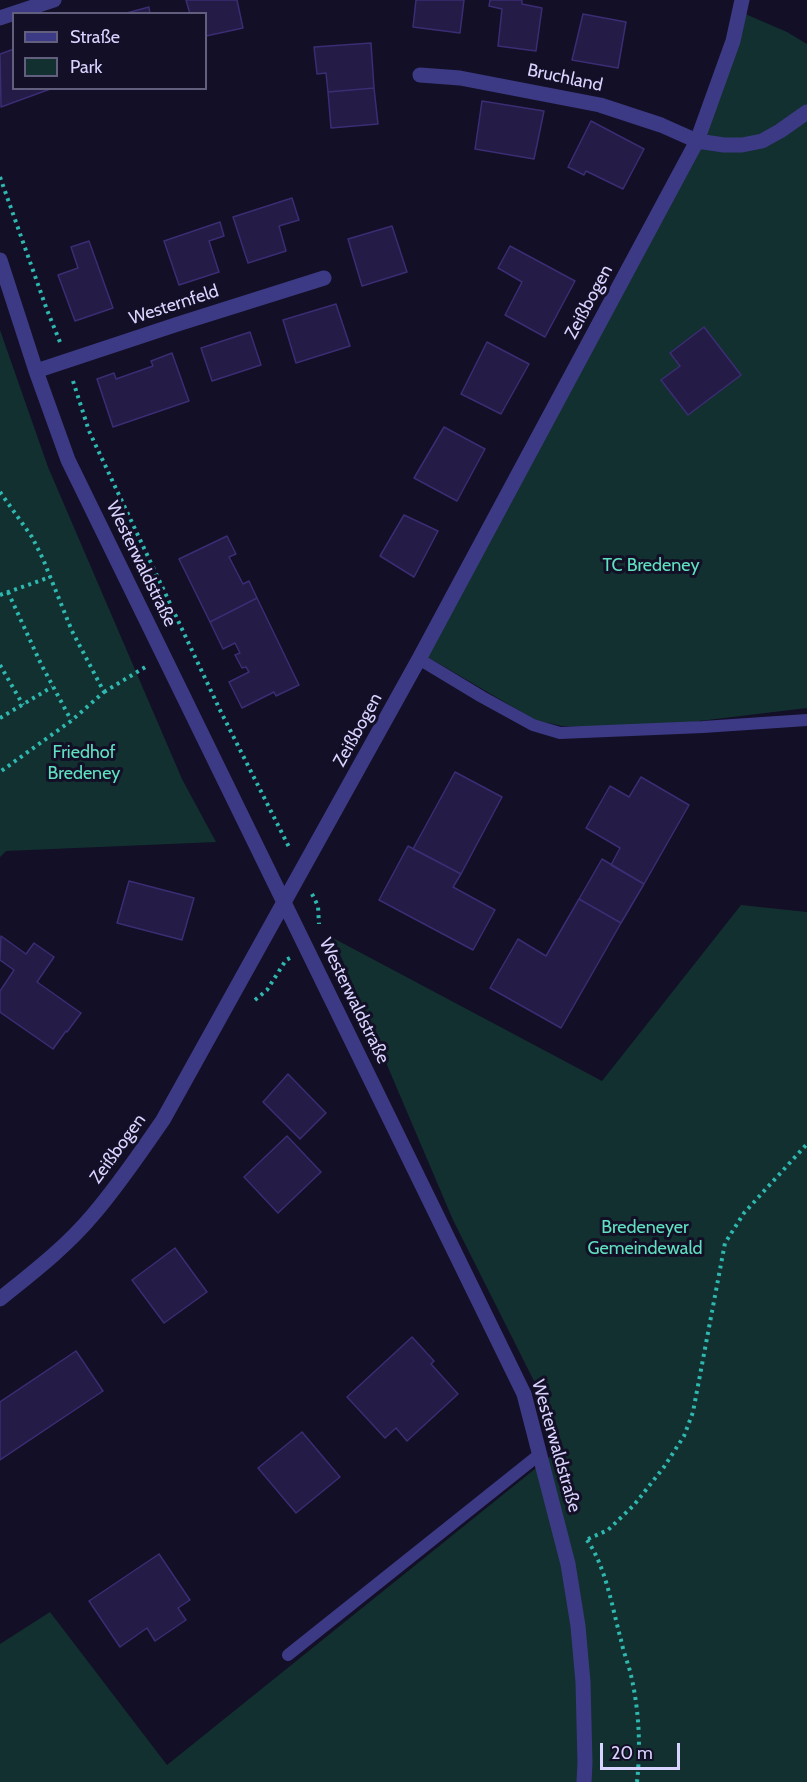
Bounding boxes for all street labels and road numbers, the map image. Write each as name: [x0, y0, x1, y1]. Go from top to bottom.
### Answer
street label: Bruchland: [525, 59, 605, 97]
street label: Zeißbogen: [560, 261, 618, 343]
street label: Westernfeld: [126, 280, 222, 330]
street label: Westerwaldstraße: [101, 498, 181, 630]
street label: Zeißbogen: [329, 689, 387, 771]
street label: Westerwaldstraße: [314, 935, 394, 1067]
street label: Zeißbogen: [85, 1110, 151, 1188]
street label: Westerwaldstraße: [527, 1377, 585, 1515]

